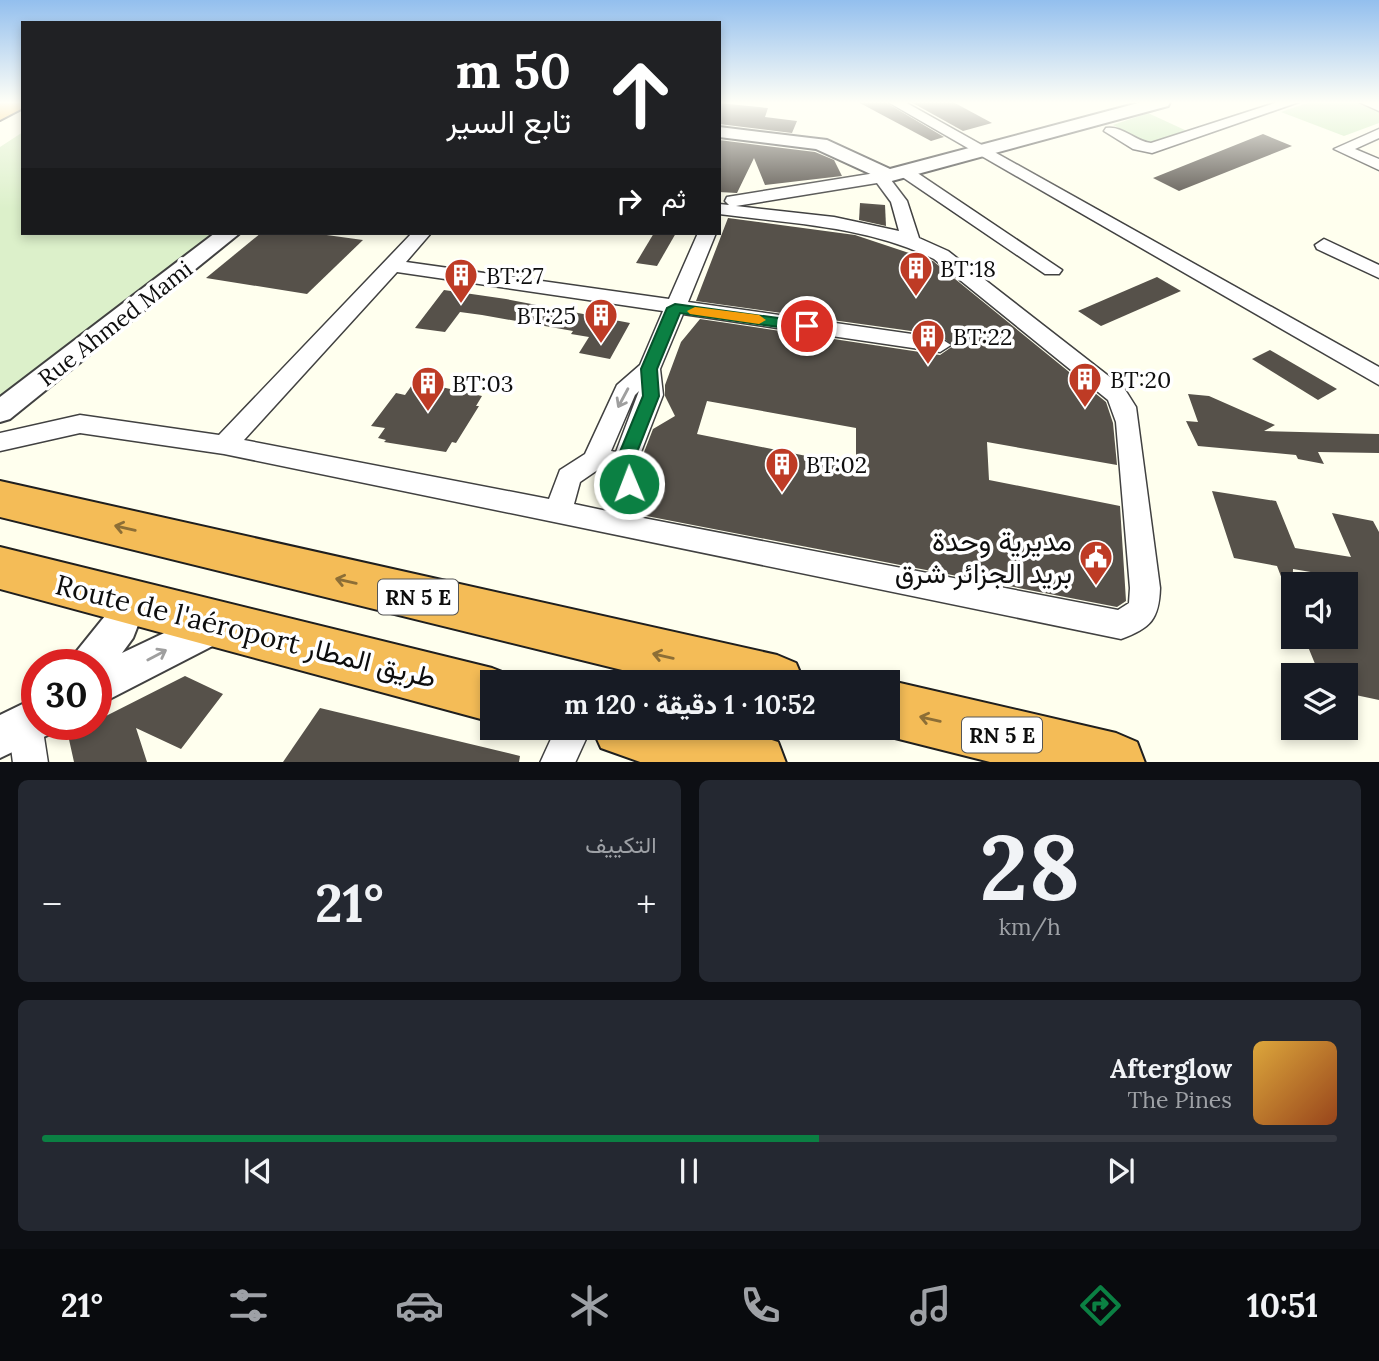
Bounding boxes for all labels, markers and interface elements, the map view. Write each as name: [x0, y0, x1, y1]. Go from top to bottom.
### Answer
text: 50 m: [455, 39, 571, 101]
icon: ahead: [595, 49, 686, 140]
text: تابع السير: [446, 101, 571, 142]
icon: right: [610, 182, 648, 220]
text: ثم: [662, 182, 686, 215]
building icon: BT:18: [897, 249, 935, 298]
street label: Rue Ahmed Mami: [32, 254, 198, 392]
place label: BT:18: [940, 254, 996, 283]
building icon: BT:27: [442, 256, 480, 305]
place label: BT:27: [486, 261, 544, 290]
building icon: BT:25: [582, 296, 620, 345]
pin: [777, 296, 837, 356]
place label: BT:25: [517, 301, 576, 330]
icon: arrive: [788, 307, 826, 345]
building icon: BT:22: [909, 317, 947, 366]
place label: BT:22: [953, 322, 1012, 351]
building icon: BT:20: [1066, 360, 1104, 409]
building icon: BT:03: [409, 364, 447, 413]
place label: BT:20: [1110, 365, 1171, 394]
place label: BT:03: [452, 369, 514, 398]
one-way arrow: [616, 388, 630, 408]
building icon: BT:02: [763, 445, 801, 494]
position arrow: [592, 447, 666, 521]
place label: BT:02: [806, 450, 867, 479]
one-way arrow: [114, 521, 137, 534]
place label: مديرية وحدة بريد الجزائر شرق: [895, 523, 1072, 591]
public building icon: مديرية وحدة بريد الجزائر شرق: [1077, 538, 1115, 587]
street label: Route de l'aéroport طريق المطار: [52, 566, 440, 696]
map controls: [1281, 572, 1358, 740]
button: sound: [1281, 572, 1358, 649]
one-way arrow: [336, 573, 358, 586]
road number: RN 5 E: [378, 580, 458, 614]
one-way arrow: [146, 648, 167, 662]
one-way arrow: [652, 648, 675, 662]
speed limit sign: 30: [21, 649, 112, 740]
button: layers: [1281, 663, 1358, 740]
text: 10:52 · 1 دقيقة · 120 m: [564, 688, 816, 721]
one-way arrow: [919, 711, 942, 725]
road number: RN 5 E: [962, 718, 1042, 752]
text: 28: [979, 808, 1080, 925]
text: التكييف: [585, 830, 657, 859]
text: 21°: [315, 870, 384, 936]
text: −: [42, 880, 62, 928]
text: +: [636, 880, 656, 928]
text: km/h: [999, 912, 1061, 941]
text: Afterglow: [1110, 1052, 1232, 1085]
text: The Pines: [1128, 1085, 1232, 1114]
icon: previous: [239, 1152, 277, 1190]
icon: pause: [670, 1152, 708, 1190]
icon: next: [1102, 1152, 1140, 1190]
icon: filters: [224, 1281, 273, 1330]
icon: car: [395, 1281, 444, 1330]
icon: climate: [565, 1281, 614, 1330]
icon: phone: [736, 1281, 785, 1330]
icon: music: [906, 1281, 955, 1330]
icon: directions: [1076, 1281, 1125, 1330]
text: 21°: [61, 1285, 103, 1326]
text: 10:51: [1247, 1285, 1318, 1326]

